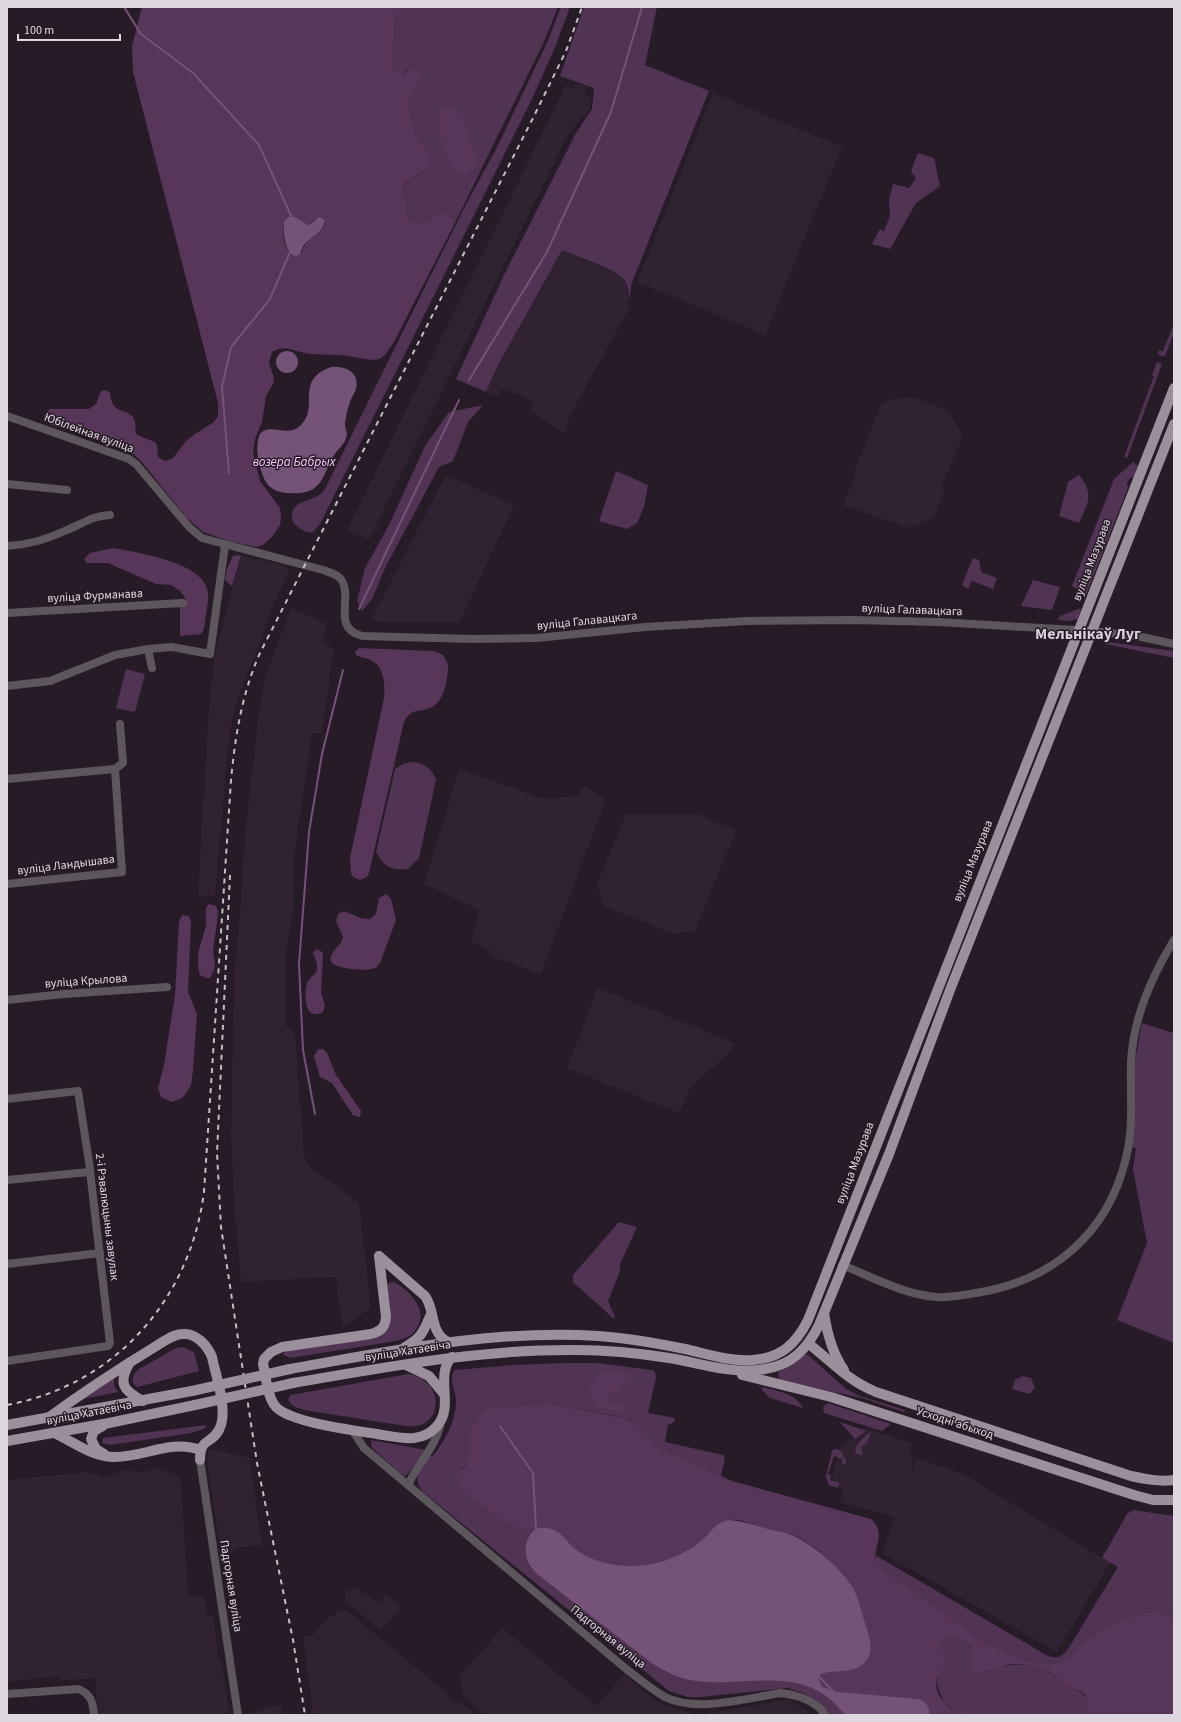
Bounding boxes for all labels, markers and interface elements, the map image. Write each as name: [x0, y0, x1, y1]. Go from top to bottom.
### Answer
scale bar: [18, 16, 120, 42]
text: 100 m: [24, 22, 54, 39]
street label: Юбілейная вуліца: [42, 409, 136, 457]
water label: возера Бабрых: [253, 453, 337, 471]
street label: вуліца Мазурава: [1069, 517, 1115, 603]
street label: вуліца Фурманава: [47, 585, 143, 607]
street label: вуліца Галавацкага: [861, 600, 963, 620]
street label: вуліца Галавацкага: [536, 607, 638, 635]
district label: Мельнікаў Луг: [1035, 623, 1141, 645]
street label: вуліца Мазурава: [949, 818, 997, 904]
street label: вуліца Ландышава: [16, 851, 116, 879]
street label: вуліца Крылова: [44, 970, 128, 992]
street label: вуліца Мазурава: [832, 1120, 878, 1206]
street label: 2-і Рэвалюцыны завулак: [91, 1152, 123, 1282]
street label: вуліца Хатаевіча: [364, 1336, 452, 1366]
street label: вуліца Хатаевіча: [45, 1396, 133, 1430]
street label: Усходні абыход: [914, 1403, 996, 1444]
street label: Падгорная вуліца: [215, 1539, 247, 1633]
street label: Падгорная вуліца: [567, 1601, 649, 1673]

